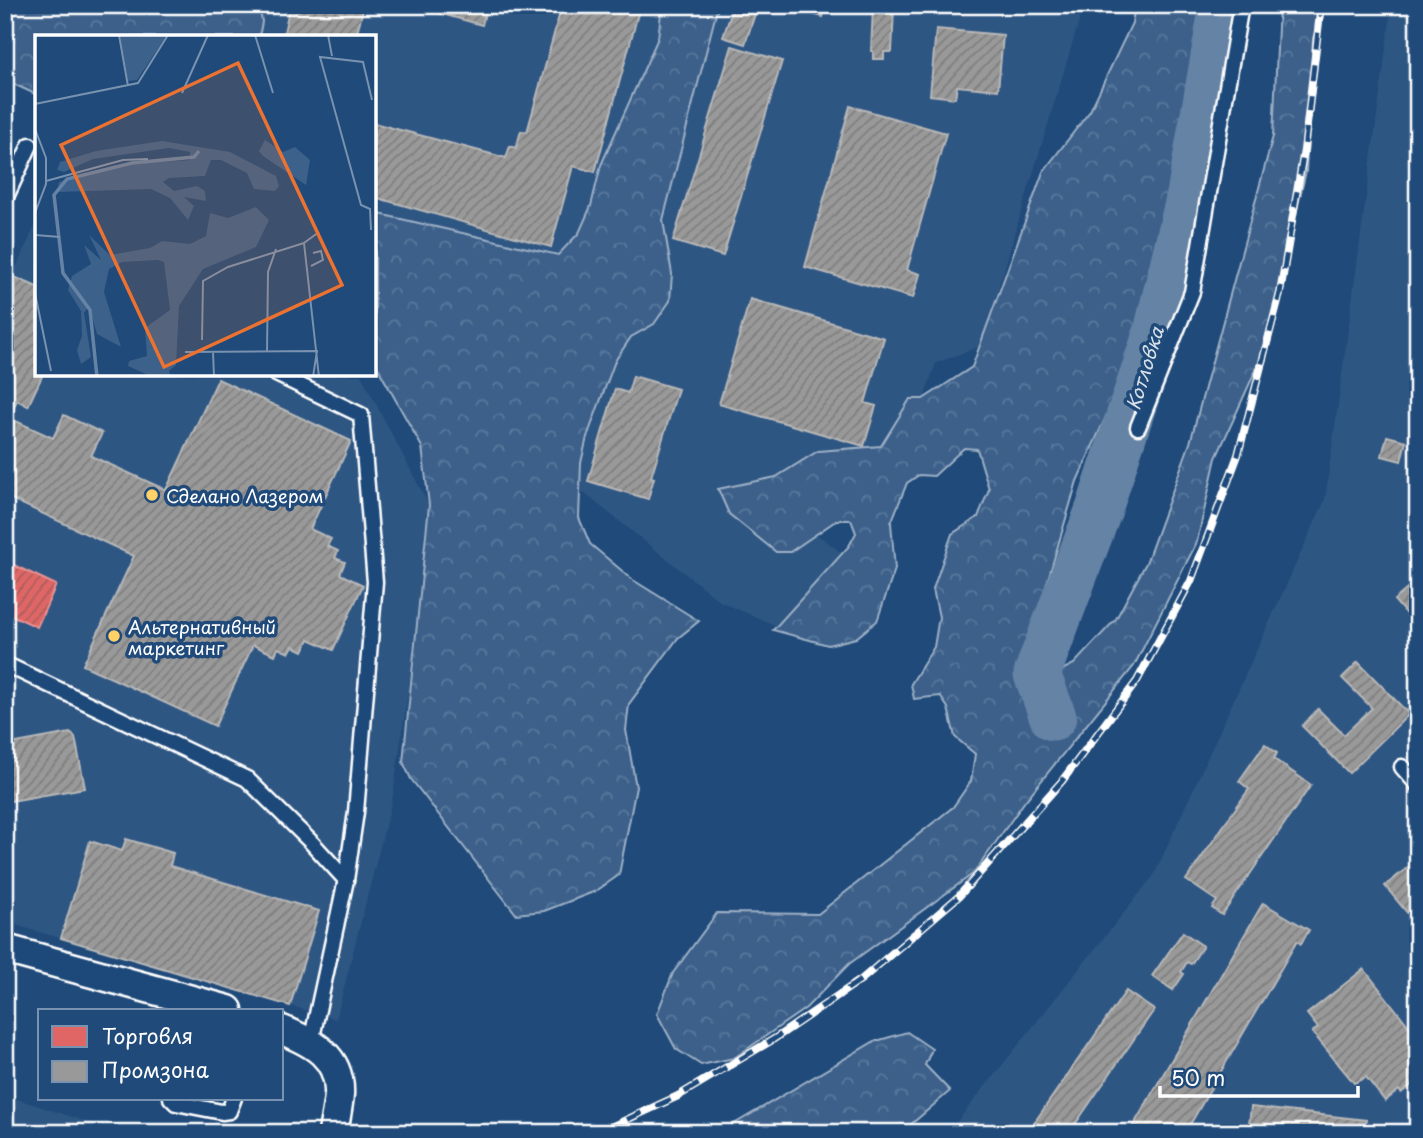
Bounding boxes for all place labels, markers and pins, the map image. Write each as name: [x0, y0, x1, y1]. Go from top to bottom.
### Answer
place label: Сделано Лазером: [166, 482, 324, 509]
marker: Сделано Лазером: [144, 487, 160, 503]
place label: Альтернативный маркетинг: [128, 613, 276, 661]
marker: Альтернативный маркетинг: [106, 628, 122, 644]

